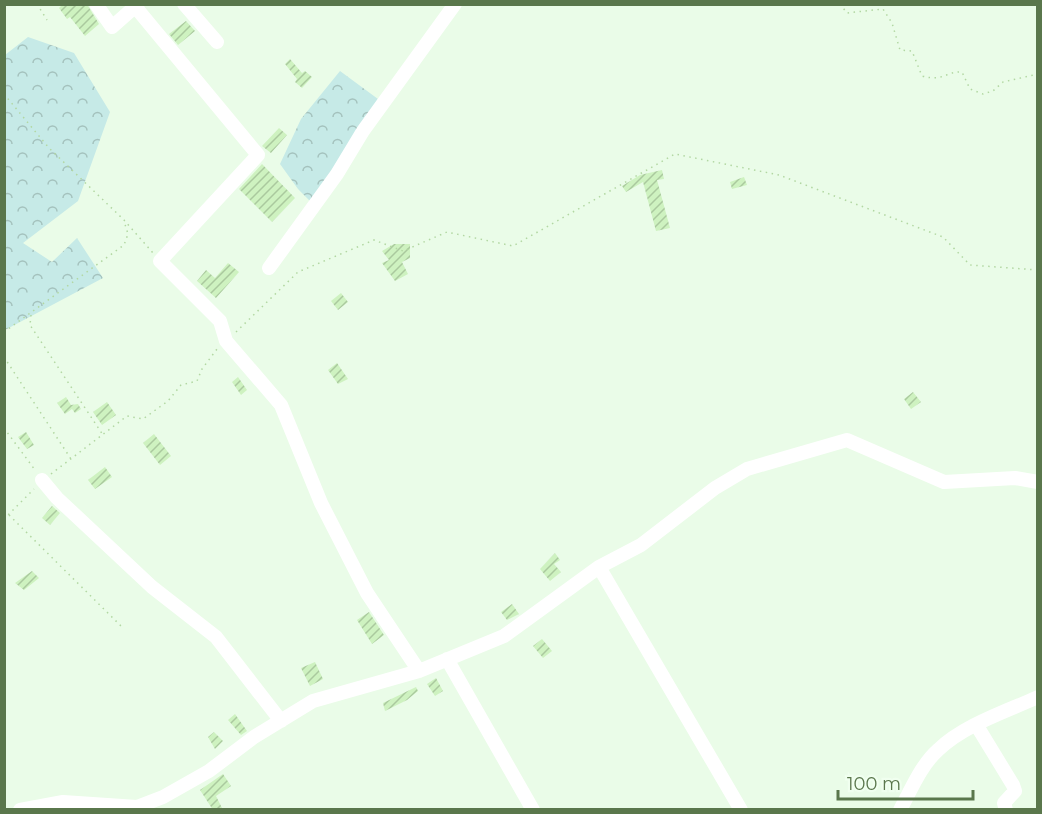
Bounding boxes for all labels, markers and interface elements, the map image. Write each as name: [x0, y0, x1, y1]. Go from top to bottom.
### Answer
scale bar: [838, 763, 973, 801]
text: 100 m: [847, 773, 901, 795]

